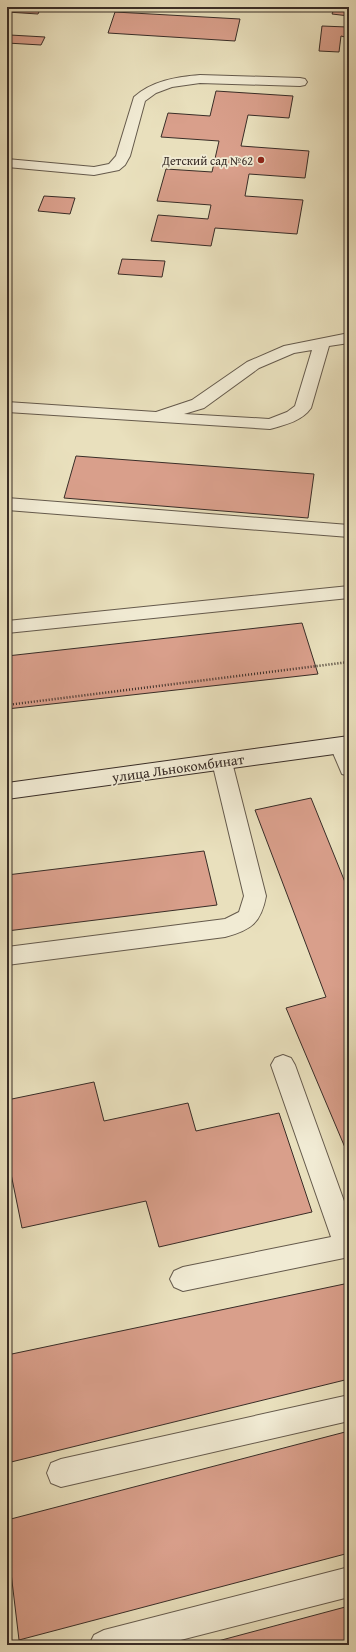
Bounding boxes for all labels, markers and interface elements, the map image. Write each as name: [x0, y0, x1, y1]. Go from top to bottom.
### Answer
place label: Детский сад №62: [161, 152, 253, 169]
marker: Детский сад №62: [256, 155, 266, 165]
street label: улица Льнокомбинат: [110, 749, 246, 787]

